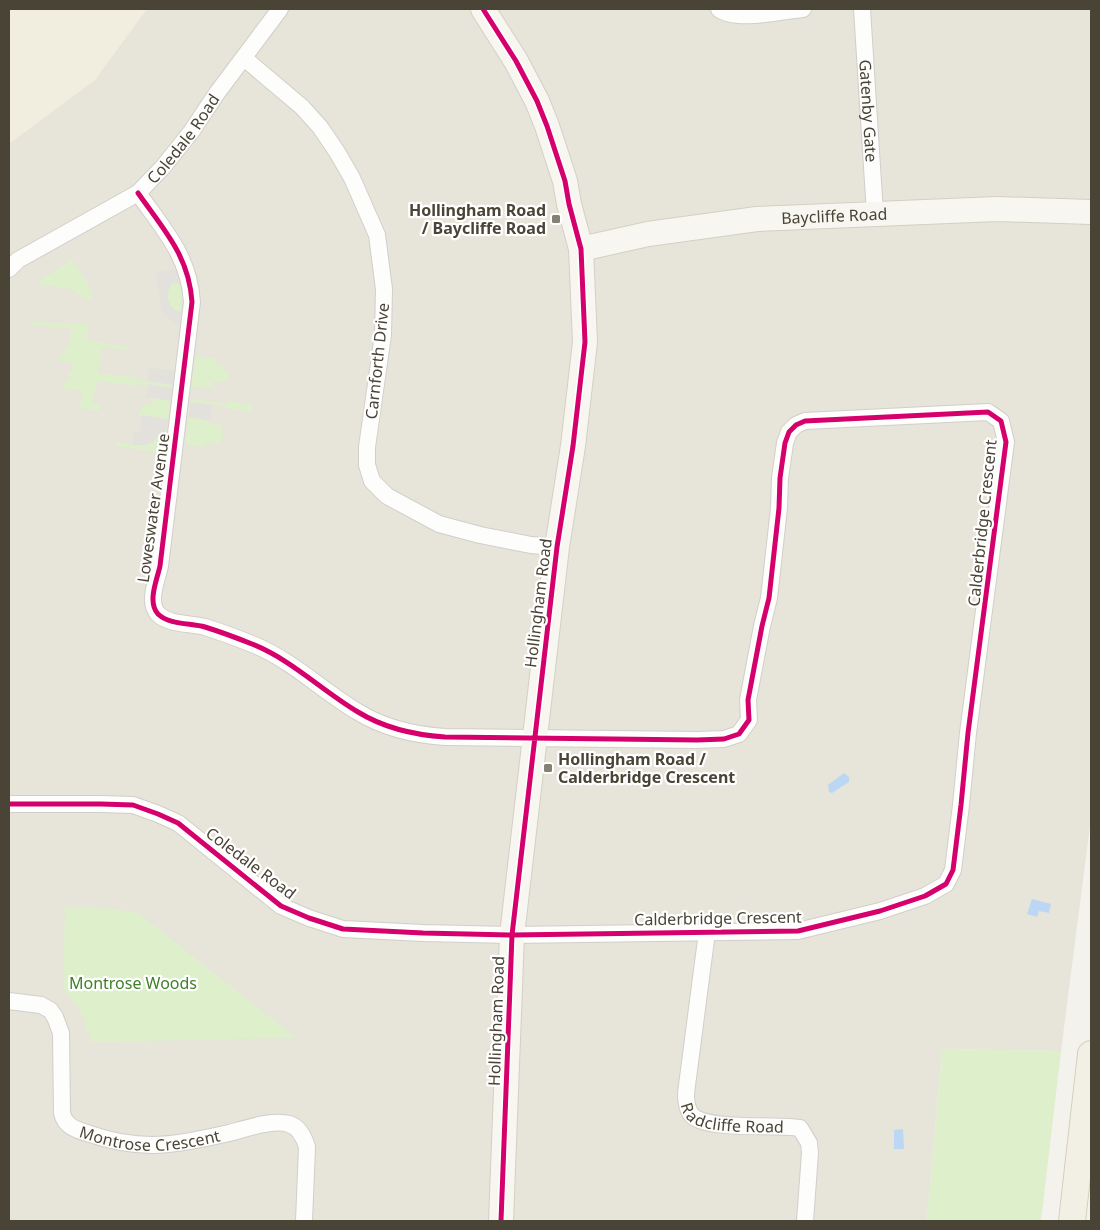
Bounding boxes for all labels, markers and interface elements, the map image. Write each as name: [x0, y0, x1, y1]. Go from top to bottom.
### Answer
street label: Gatenby Gate: [854, 59, 883, 163]
street label: Coledale Road: [142, 89, 224, 188]
place label: Hollingham Road / Baycliffe Road: [409, 199, 546, 239]
street label: Baycliffe Road: [781, 203, 888, 229]
marker: Hollingham Road / Baycliffe Road: [550, 213, 562, 225]
street label: Carnforth Drive: [360, 302, 394, 420]
street label: Loweswater Avenue: [132, 432, 174, 584]
street label: Calderbridge Crescent: [962, 438, 1002, 607]
street label: Hollingham Road: [519, 537, 557, 669]
place label: Hollingham Road / Calderbridge Crescent: [558, 748, 735, 788]
marker: Hollingham Road / Calderbridge Crescent: [542, 762, 554, 774]
street label: Coledale Road: [201, 822, 301, 904]
street label: Calderbridge Crescent: [634, 906, 802, 930]
street label: Hollingham Road: [483, 956, 509, 1086]
park label: Montrose Woods: [69, 972, 197, 994]
street label: Radcliffe Road: [676, 1100, 784, 1138]
street label: Montrose Crescent: [77, 1120, 222, 1156]

